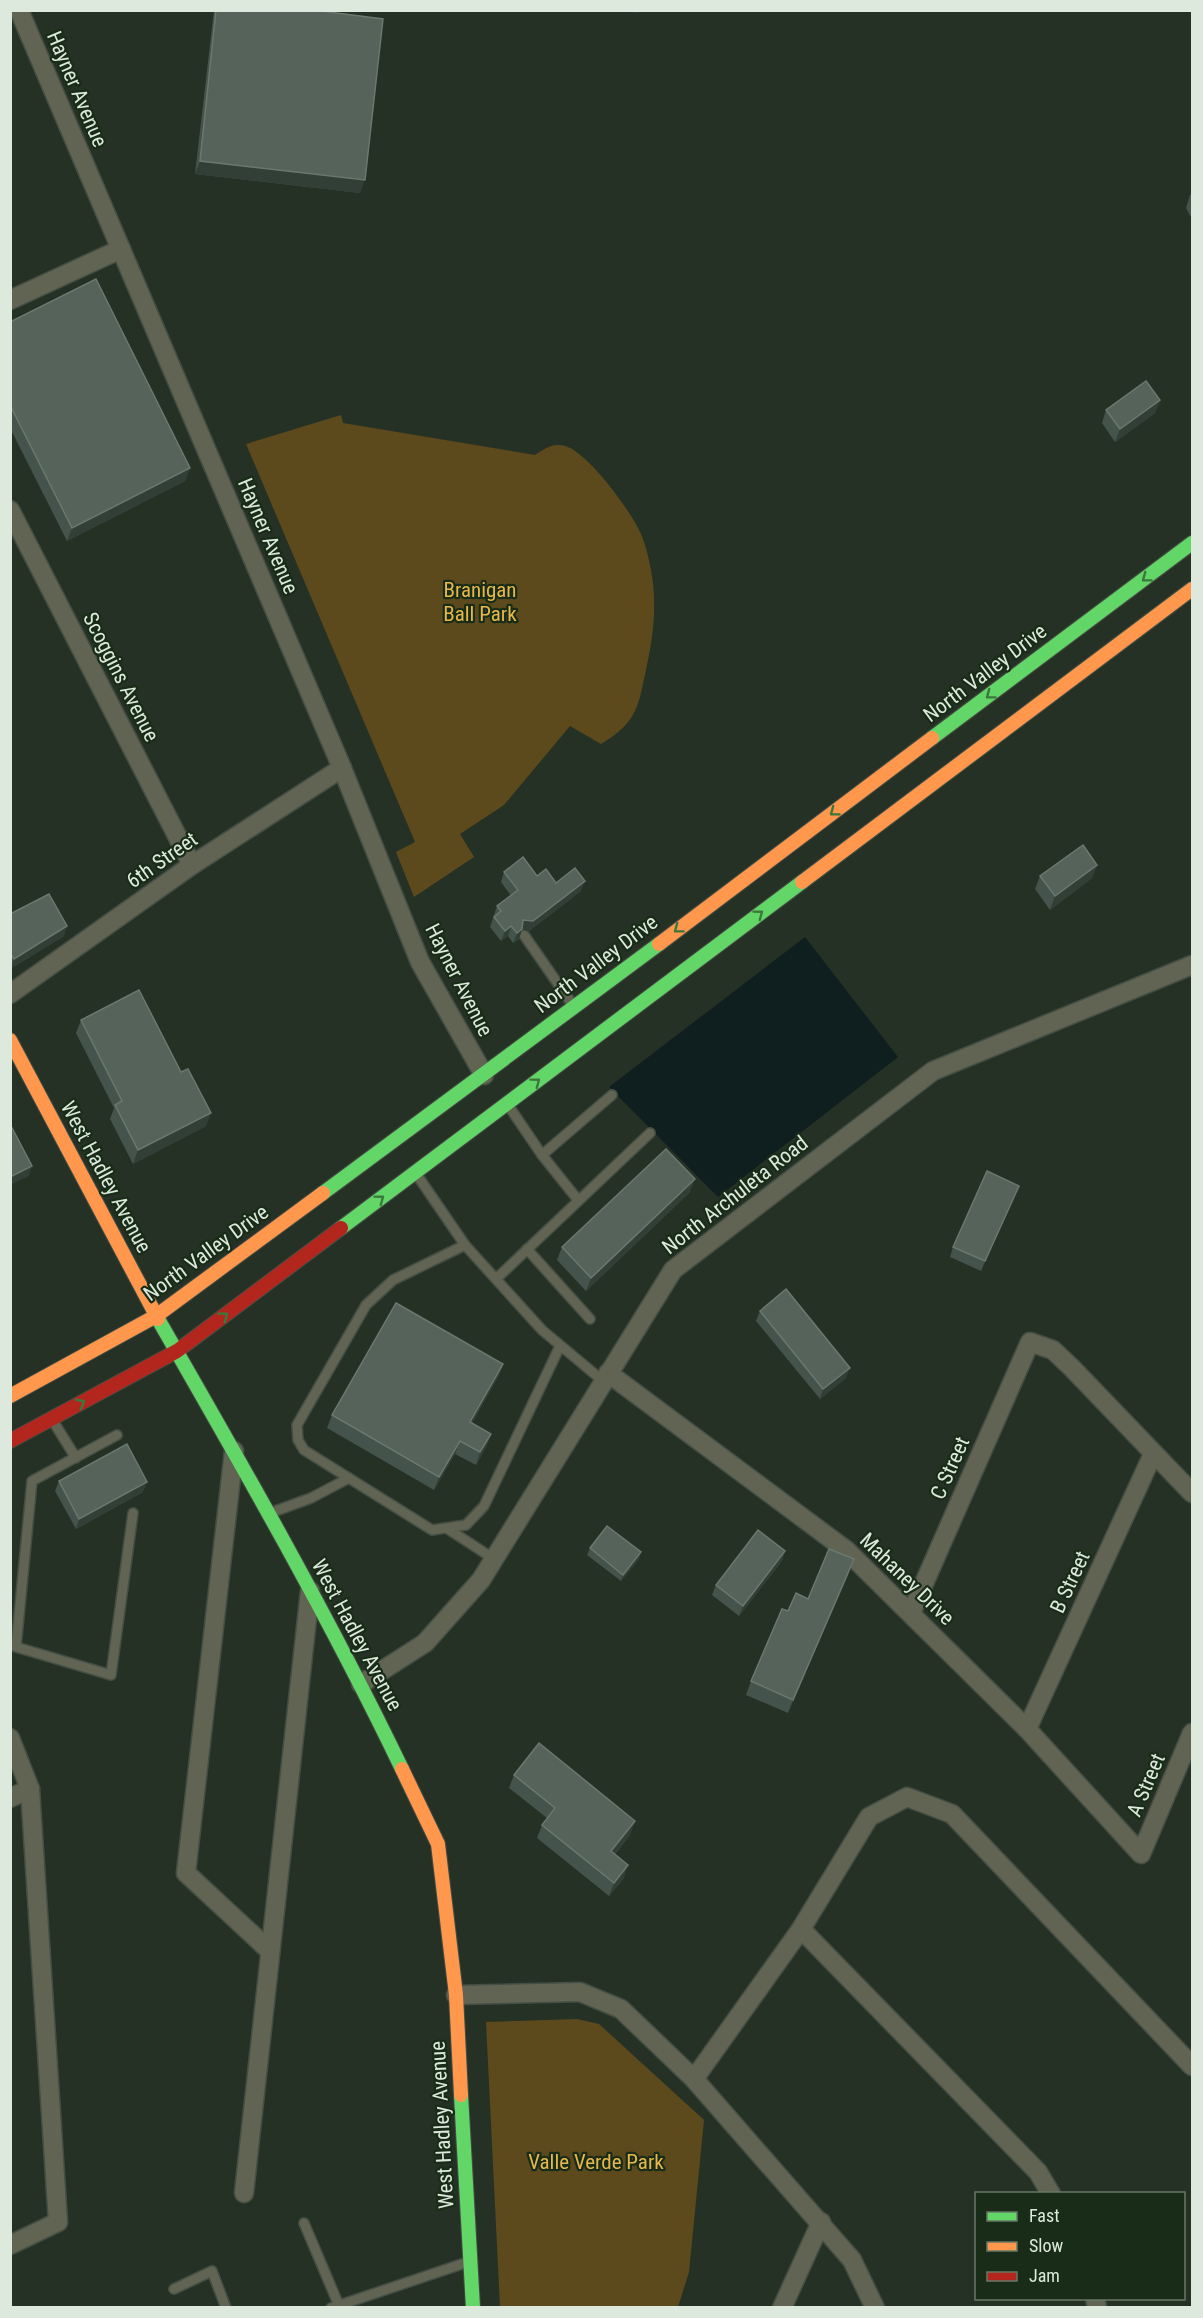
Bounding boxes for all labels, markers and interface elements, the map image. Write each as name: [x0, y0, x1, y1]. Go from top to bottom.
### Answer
street label: Hayner Avenue: [42, 28, 112, 151]
street label: Hayner Avenue: [233, 475, 303, 598]
one-way arrow: [1141, 571, 1152, 582]
park label: Branigan Ball Park: [443, 578, 517, 626]
street label: Scoggins Avenue: [78, 608, 164, 746]
street label: North Valley Drive: [919, 619, 1051, 727]
one-way arrow: [985, 688, 996, 699]
one-way arrow: [829, 805, 840, 816]
street label: 6th Street: [122, 827, 202, 893]
street label: North Valley Drive: [530, 910, 662, 1018]
one-way arrow: [752, 911, 763, 922]
street label: Hayner Avenue: [420, 920, 498, 1041]
one-way arrow: [673, 922, 684, 933]
one-way arrow: [529, 1078, 540, 1089]
street label: West Hadley Avenue: [56, 1097, 156, 1257]
street label: North Archuleta Road: [658, 1131, 812, 1259]
one-way arrow: [373, 1195, 384, 1206]
street label: North Valley Drive: [139, 1200, 273, 1306]
one-way arrow: [217, 1313, 228, 1324]
one-way arrow: [74, 1399, 85, 1410]
street label: C Street: [926, 1433, 974, 1503]
street label: Mahaney Drive: [855, 1528, 959, 1630]
street label: B Street: [1045, 1547, 1095, 1617]
street label: West Hadley Avenue: [307, 1555, 407, 1715]
street label: A Street: [1122, 1750, 1170, 1820]
street label: West Hadley Avenue: [426, 2040, 458, 2210]
park label: Valle Verde Park: [528, 2150, 664, 2174]
legend: [975, 2192, 1185, 2300]
text: Fast: [1029, 2205, 1060, 2226]
text: Slow: [1029, 2235, 1064, 2256]
text: Jam: [1029, 2265, 1060, 2286]

